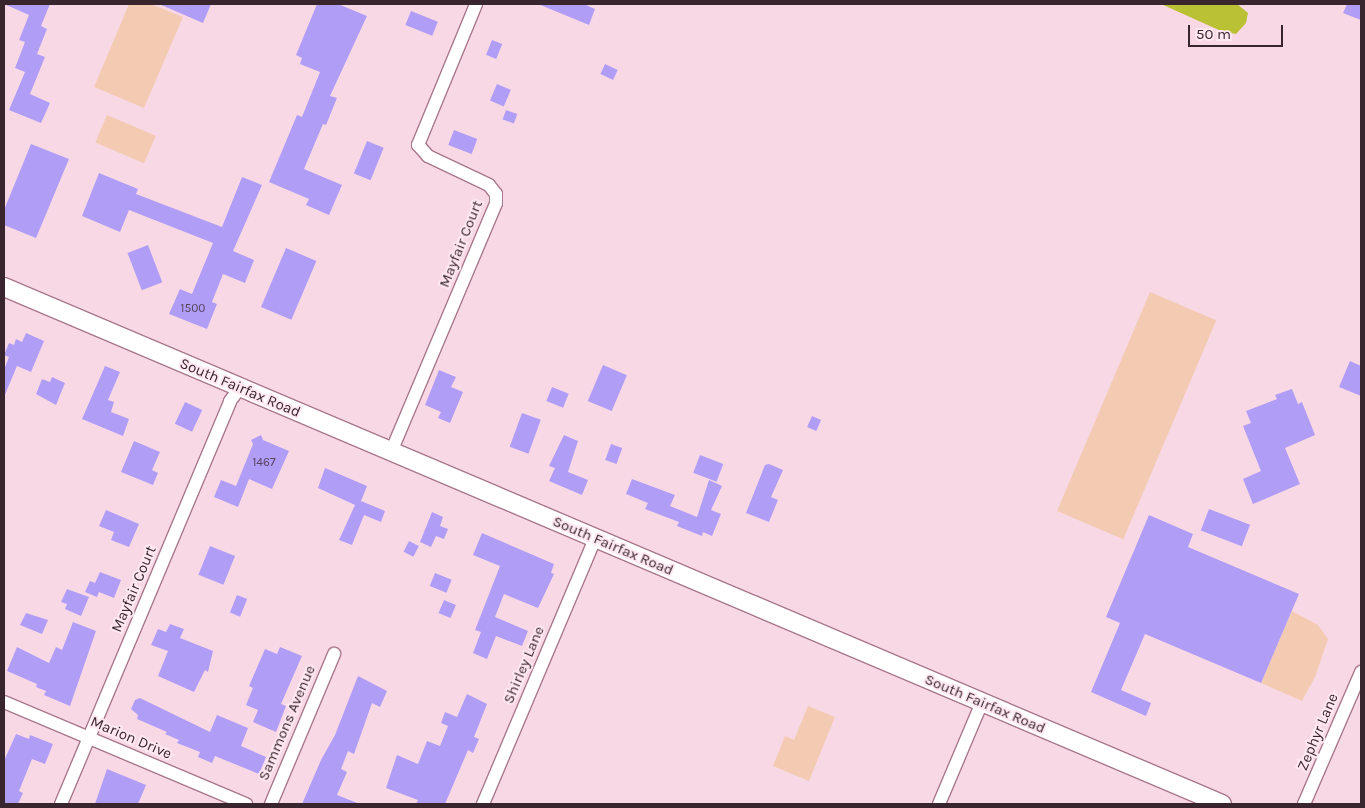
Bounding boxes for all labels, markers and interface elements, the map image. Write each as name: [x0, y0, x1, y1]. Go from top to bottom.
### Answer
scale bar: [1190, 15, 1285, 47]
text: 50 m: [1196, 25, 1231, 43]
street label: Mayfair Court: [435, 198, 487, 290]
house number: 1500: [181, 302, 205, 316]
street label: South Fairfax Road: [177, 354, 303, 422]
house number: 1467: [252, 456, 276, 470]
street label: South Fairfax Road: [550, 512, 676, 580]
street label: Mayfair Court: [108, 543, 160, 635]
street label: Shirley Lane: [500, 624, 548, 706]
street label: Sammons Avenue: [255, 663, 319, 783]
street label: South Fairfax Road: [922, 670, 1048, 738]
street label: Zephyr Lane: [1294, 691, 1342, 773]
street label: Marion Drive: [88, 713, 174, 763]

